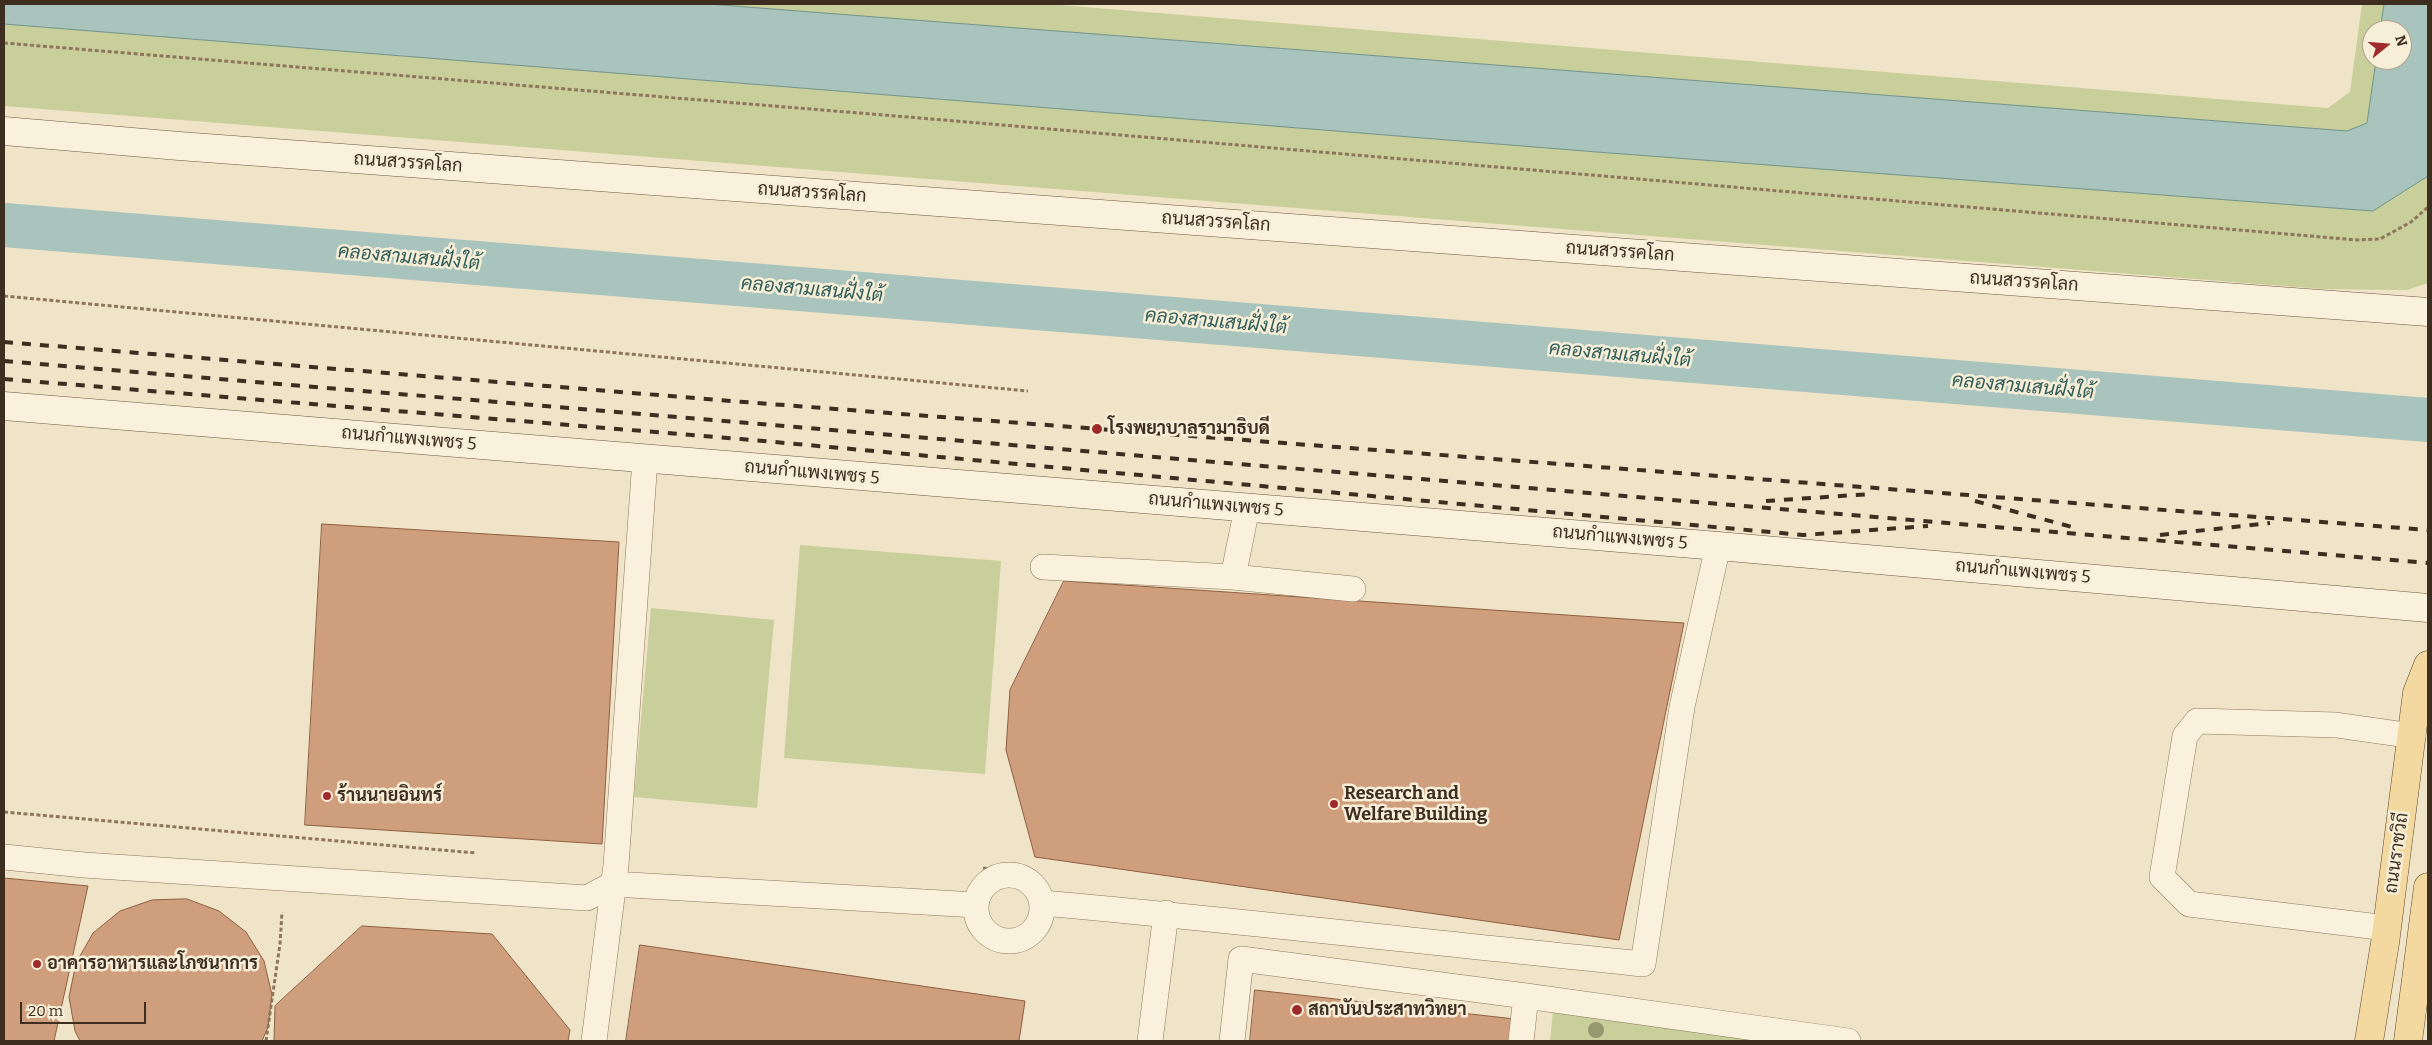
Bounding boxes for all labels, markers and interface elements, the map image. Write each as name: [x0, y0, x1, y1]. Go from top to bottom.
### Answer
north arrow: [2362, 20, 2412, 70]
text: N: [2391, 33, 2411, 48]
street label: ถนนสวรรคโลก: [353, 148, 463, 178]
street label: ถนนสวรรคโลก: [757, 178, 867, 208]
street label: ถนนสวรรคโลก: [1161, 207, 1271, 237]
street label: ถนนสวรรคโลก: [1565, 237, 1675, 267]
water label: คลองสามเสนฝั่งใต้: [337, 240, 481, 276]
street label: ถนนสวรรคโลก: [1969, 267, 2079, 297]
water label: คลองสามเสนฝั่งใต้: [740, 272, 884, 308]
water label: คลองสามเสนฝั่งใต้: [1144, 304, 1288, 340]
water label: คลองสามเสนฝั่งใต้: [1548, 337, 1692, 373]
water label: คลองสามเสนฝั่งใต้: [1951, 369, 2095, 405]
place label: โรงพยาบาลรามาธิบดี: [1108, 418, 1270, 440]
street label: ถนนกำแพงเพชร 5: [341, 422, 477, 456]
marker: โรงพยาบาลรามาธิบดี: [1090, 422, 1104, 436]
street label: ถนนกำแพงเพชร 5: [744, 456, 880, 490]
street label: ถนนกำแพงเพชร 5: [1148, 488, 1284, 522]
street label: ถนนกำแพงเพชร 5: [1552, 521, 1688, 555]
street label: ถนนกำแพงเพชร 5: [1955, 555, 2091, 589]
place label: Research and Welfare Building: [1344, 783, 1487, 826]
place label: ร้านนายอินทร์: [337, 785, 442, 807]
marker: ร้านนายอินทร์: [321, 790, 333, 802]
marker: Research and Welfare Building: [1328, 798, 1340, 810]
street label: ถนนราชวิถี: [2381, 811, 2413, 895]
place label: อาคารอาหารและโภชนาการ: [47, 953, 258, 975]
marker: อาคารอาหารและโภชนาการ: [31, 958, 43, 970]
scale bar: [22, 992, 149, 1024]
place label: สถาบันประสาทวิทยา: [1308, 999, 1467, 1021]
text: 20 m: [28, 1002, 63, 1020]
marker: สถาบันประสาทวิทยา: [1290, 1003, 1304, 1017]

